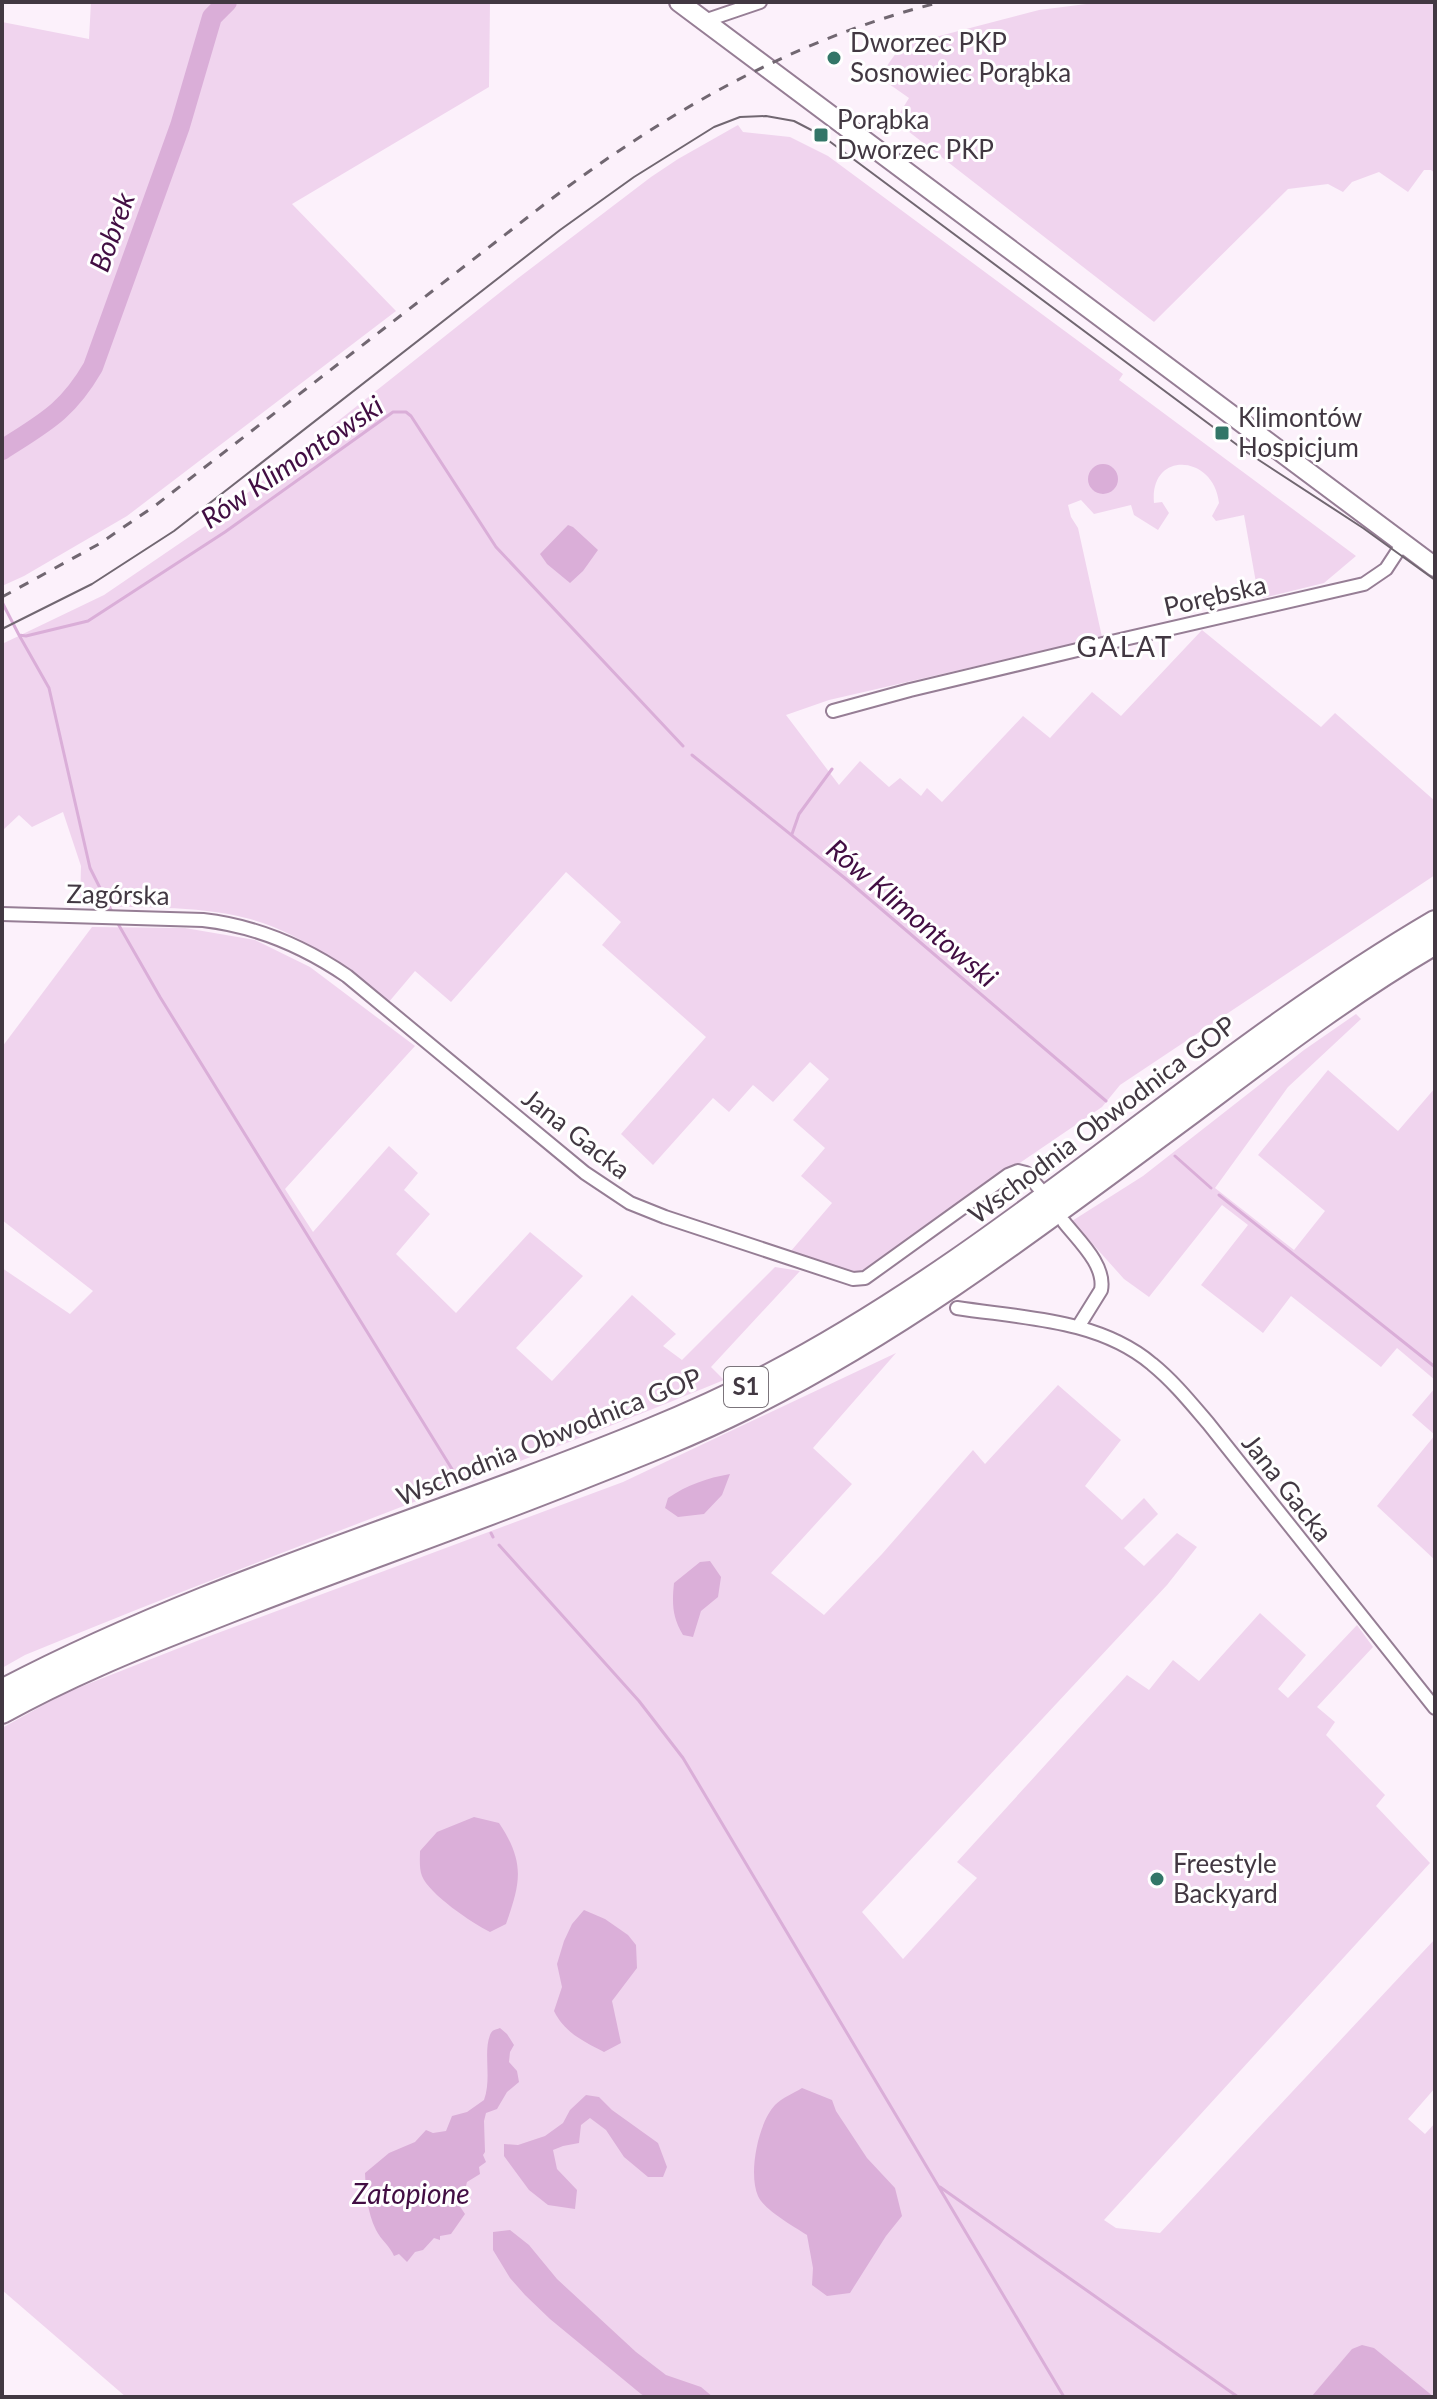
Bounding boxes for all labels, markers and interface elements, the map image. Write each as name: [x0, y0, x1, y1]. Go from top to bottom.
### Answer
place label: Dworzec PKP Sosnowiec Porąbka: [850, 26, 1071, 88]
marker: Dworzec PKP Sosnowiec Porąbka: [825, 49, 843, 67]
place label: Porąbka Dworzec PKP: [837, 103, 994, 165]
marker: Porąbka Dworzec PKP: [812, 126, 830, 144]
water label: Bobrek: [81, 187, 141, 276]
water label: Rów Klimontowski: [194, 387, 389, 535]
place label: Klimontów Hospicjum: [1238, 401, 1362, 463]
marker: Klimontów Hospicjum: [1213, 424, 1231, 442]
street label: Porębska: [1160, 568, 1269, 622]
district label: GALAT: [1076, 629, 1174, 663]
water label: Rów Klimontowski: [820, 831, 1005, 994]
street label: Zagórska: [66, 877, 170, 911]
street label: Wschodnia Obwodnica GOP: [962, 1008, 1241, 1230]
street label: Jana Gacka: [516, 1081, 637, 1185]
street label: Wschodnia Obwodnica GOP: [391, 1360, 706, 1512]
road number: S1: [724, 1367, 768, 1407]
street label: Jana Gacka: [1236, 1427, 1340, 1548]
place label: Freestyle Backyard: [1173, 1847, 1278, 1909]
marker: Freestyle Backyard: [1148, 1870, 1166, 1888]
water label: Zatopione: [351, 2176, 470, 2210]

